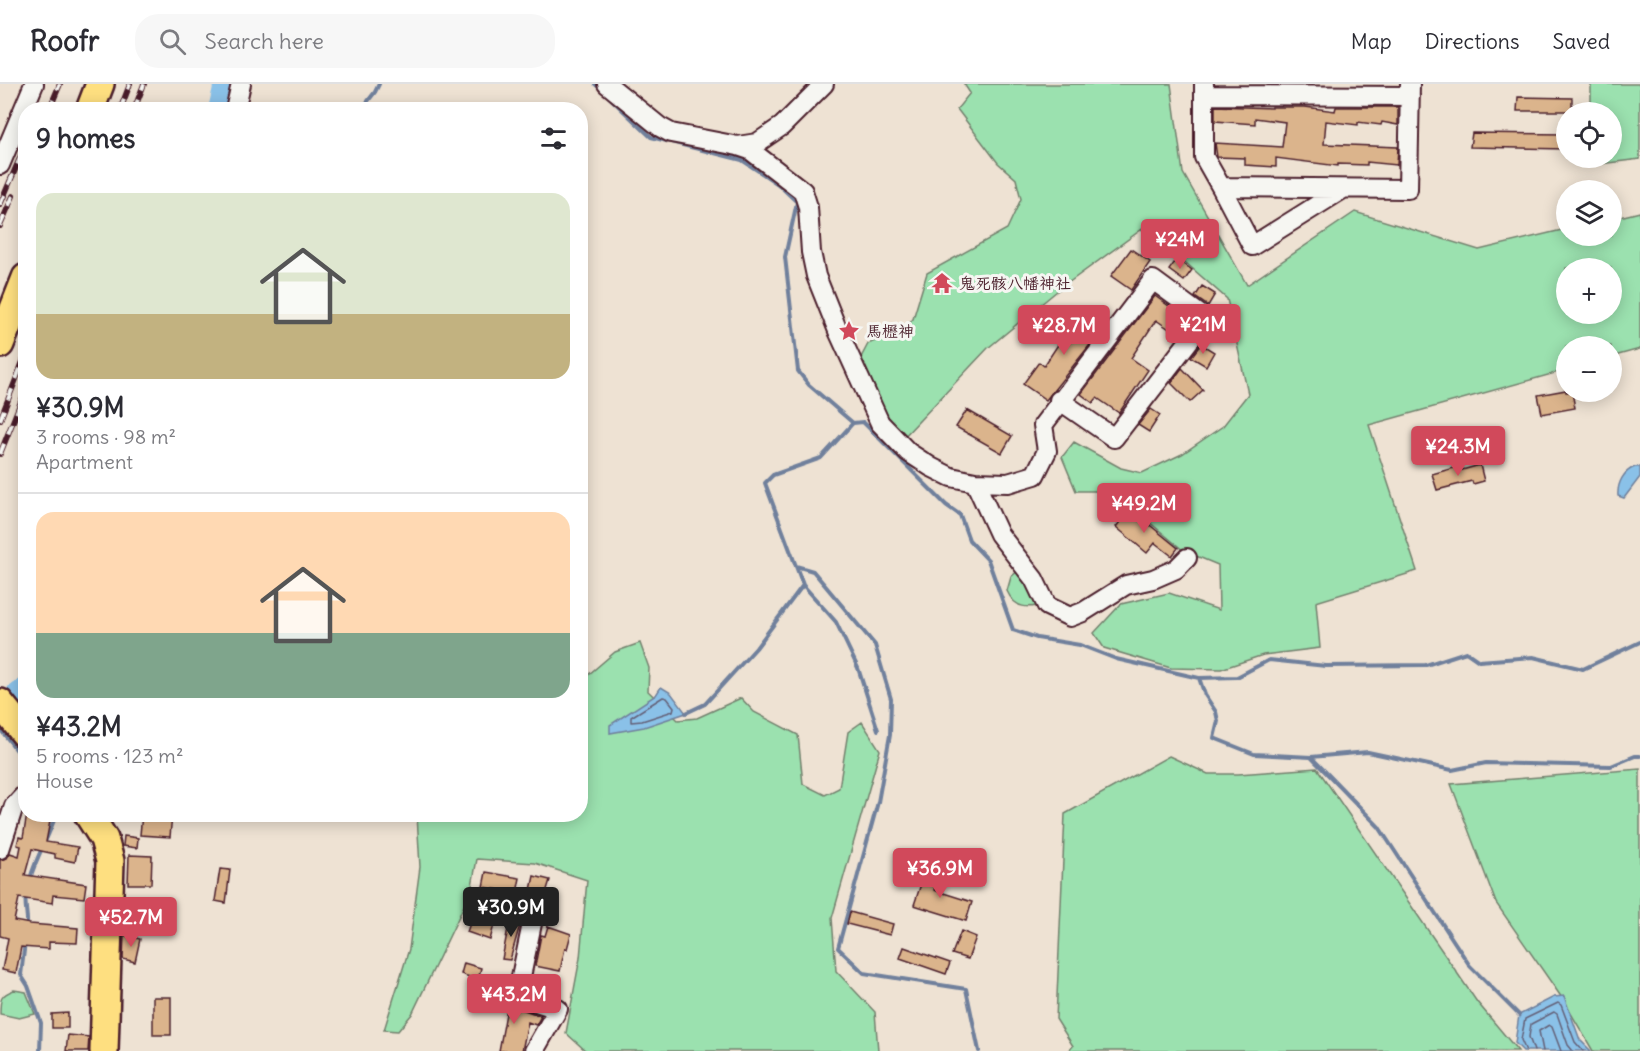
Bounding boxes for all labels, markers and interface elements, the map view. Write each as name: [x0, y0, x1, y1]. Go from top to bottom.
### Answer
search box: [135, 14, 555, 68]
text: Roofr: [30, 23, 99, 59]
icon: search: [156, 25, 189, 58]
text: Search here: [204, 27, 324, 55]
text: Map: [1351, 28, 1392, 55]
text: Directions: [1425, 28, 1519, 55]
text: Saved: [1552, 28, 1610, 55]
map controls: [1556, 102, 1622, 402]
button: locate: [1556, 102, 1622, 168]
text: 9 homes: [36, 122, 135, 155]
icon: filters: [537, 122, 570, 155]
button: layers: [1556, 180, 1622, 246]
pin: ¥24M: [1144, 219, 1216, 270]
text: ¥24M: [1155, 226, 1205, 251]
icon: home: [249, 232, 357, 340]
button: +: [1556, 258, 1622, 324]
temple icon: 鬼死骸八幡神社: [930, 271, 954, 295]
place label: 鬼死骸八幡神社: [959, 273, 1071, 293]
pin: ¥21M: [1167, 304, 1239, 355]
pin: ¥28.7M: [1015, 305, 1113, 356]
text: ¥21M: [1180, 311, 1226, 336]
text: ¥28.7M: [1032, 312, 1096, 337]
place icon: 馬櫪神: [837, 319, 861, 343]
place label: 馬櫪神: [866, 321, 914, 341]
button: −: [1556, 336, 1622, 402]
text: ¥30.9M: [36, 391, 125, 424]
text: 3 rooms · 98 m²: [36, 424, 176, 449]
pin: ¥24.3M: [1409, 426, 1507, 477]
text: ¥24.3M: [1425, 433, 1491, 458]
text: Apartment: [36, 449, 133, 474]
pin: ¥49.2M: [1095, 483, 1193, 534]
text: ¥49.2M: [1111, 490, 1177, 515]
icon: home: [249, 551, 357, 659]
text: ¥43.2M: [36, 710, 122, 743]
text: 5 rooms · 123 m²: [36, 743, 183, 768]
text: House: [36, 768, 93, 793]
pin: ¥36.9M: [891, 848, 989, 899]
text: ¥36.9M: [907, 855, 973, 880]
pin: ¥30.9M: [462, 887, 560, 938]
text: ¥30.9M: [477, 894, 545, 919]
pin: ¥52.7M: [82, 897, 180, 948]
text: ¥52.7M: [99, 904, 163, 929]
pin: ¥43.2M: [465, 974, 563, 1025]
text: ¥43.2M: [481, 981, 547, 1006]

